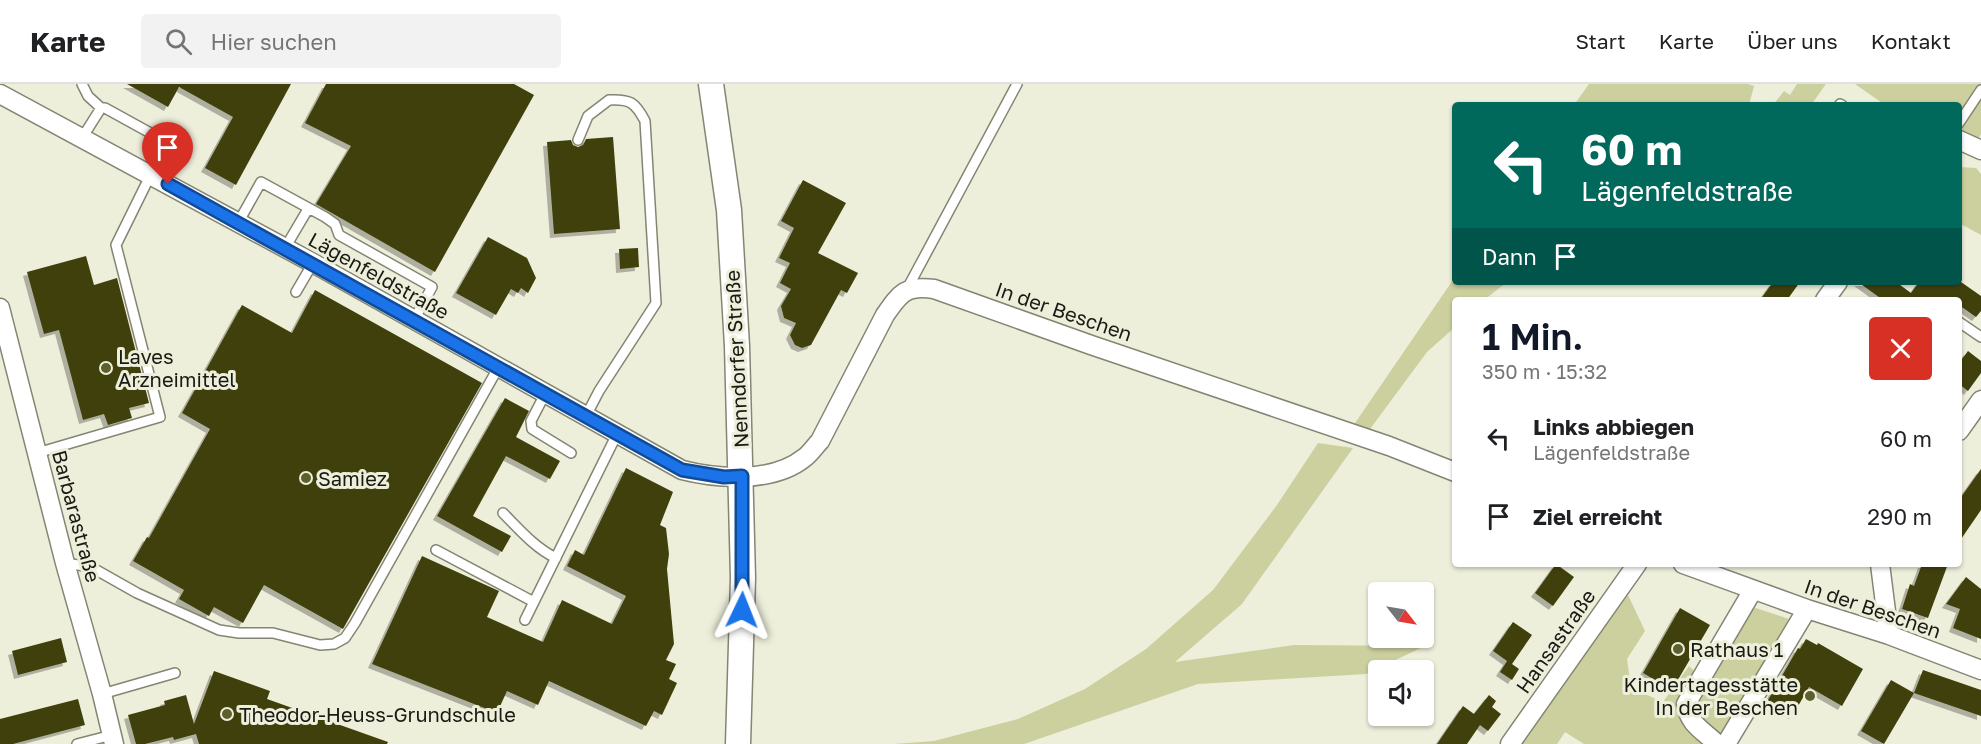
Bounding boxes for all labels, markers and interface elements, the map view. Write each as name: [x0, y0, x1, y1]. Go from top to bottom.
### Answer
search box: [141, 14, 561, 68]
text: Karte: [30, 25, 105, 58]
icon: search: [162, 25, 195, 58]
text: Hier suchen: [210, 28, 337, 55]
text: Start: [1575, 28, 1626, 54]
text: Karte: [1659, 28, 1714, 54]
text: Über uns: [1747, 28, 1838, 54]
text: Kontakt: [1871, 28, 1951, 54]
pin: [142, 122, 193, 184]
text: 60 m: [1581, 124, 1682, 174]
icon: left: [1482, 126, 1560, 204]
icon: arrive: [151, 131, 184, 164]
text: Lägenfeldstraße: [1581, 175, 1793, 207]
street label: Lägenfeldstraße: [305, 226, 453, 324]
icon: arrive: [1549, 240, 1582, 273]
text: Dann: [1482, 243, 1537, 270]
street label: Nenndorfer Straße: [719, 270, 753, 448]
street label: In der Beschen: [992, 276, 1136, 346]
text: 1 Min.: [1482, 315, 1583, 358]
button: close: [1869, 317, 1932, 380]
place label: Laves Arzneimittel: [118, 344, 236, 391]
text: 350 m · 15:32: [1482, 359, 1607, 383]
marker: Laves Arzneimittel: [99, 361, 113, 375]
text: Links abbiegen: [1533, 413, 1694, 440]
icon: left: [1482, 422, 1515, 455]
text: 60 m: [1880, 425, 1932, 452]
text: Lägenfeldstraße: [1533, 440, 1690, 464]
street label: Barbarastraße: [48, 447, 106, 585]
place label: Samiez: [318, 466, 387, 490]
marker: Samiez: [299, 471, 313, 485]
icon: arrive: [1482, 500, 1515, 533]
text: Ziel erreicht: [1533, 503, 1662, 530]
text: 290 m: [1867, 503, 1932, 530]
street label: In der Beschen: [1801, 573, 1945, 643]
position arrow: [710, 578, 774, 642]
north arrow: [1368, 582, 1434, 648]
map controls: [1368, 582, 1434, 726]
street label: Hansastraße: [1510, 584, 1600, 698]
place label: Rathaus 1: [1690, 637, 1784, 661]
marker: Rathaus 1: [1671, 642, 1685, 656]
button: sound: [1368, 660, 1434, 726]
place label: Kindertagesstätte In der Beschen: [1624, 672, 1798, 719]
marker: Kindertagesstätte In der Beschen: [1803, 689, 1817, 703]
place label: Theodor-Heuss-Grundschule: [239, 702, 516, 726]
marker: Theodor-Heuss-Grundschule: [220, 707, 234, 721]

